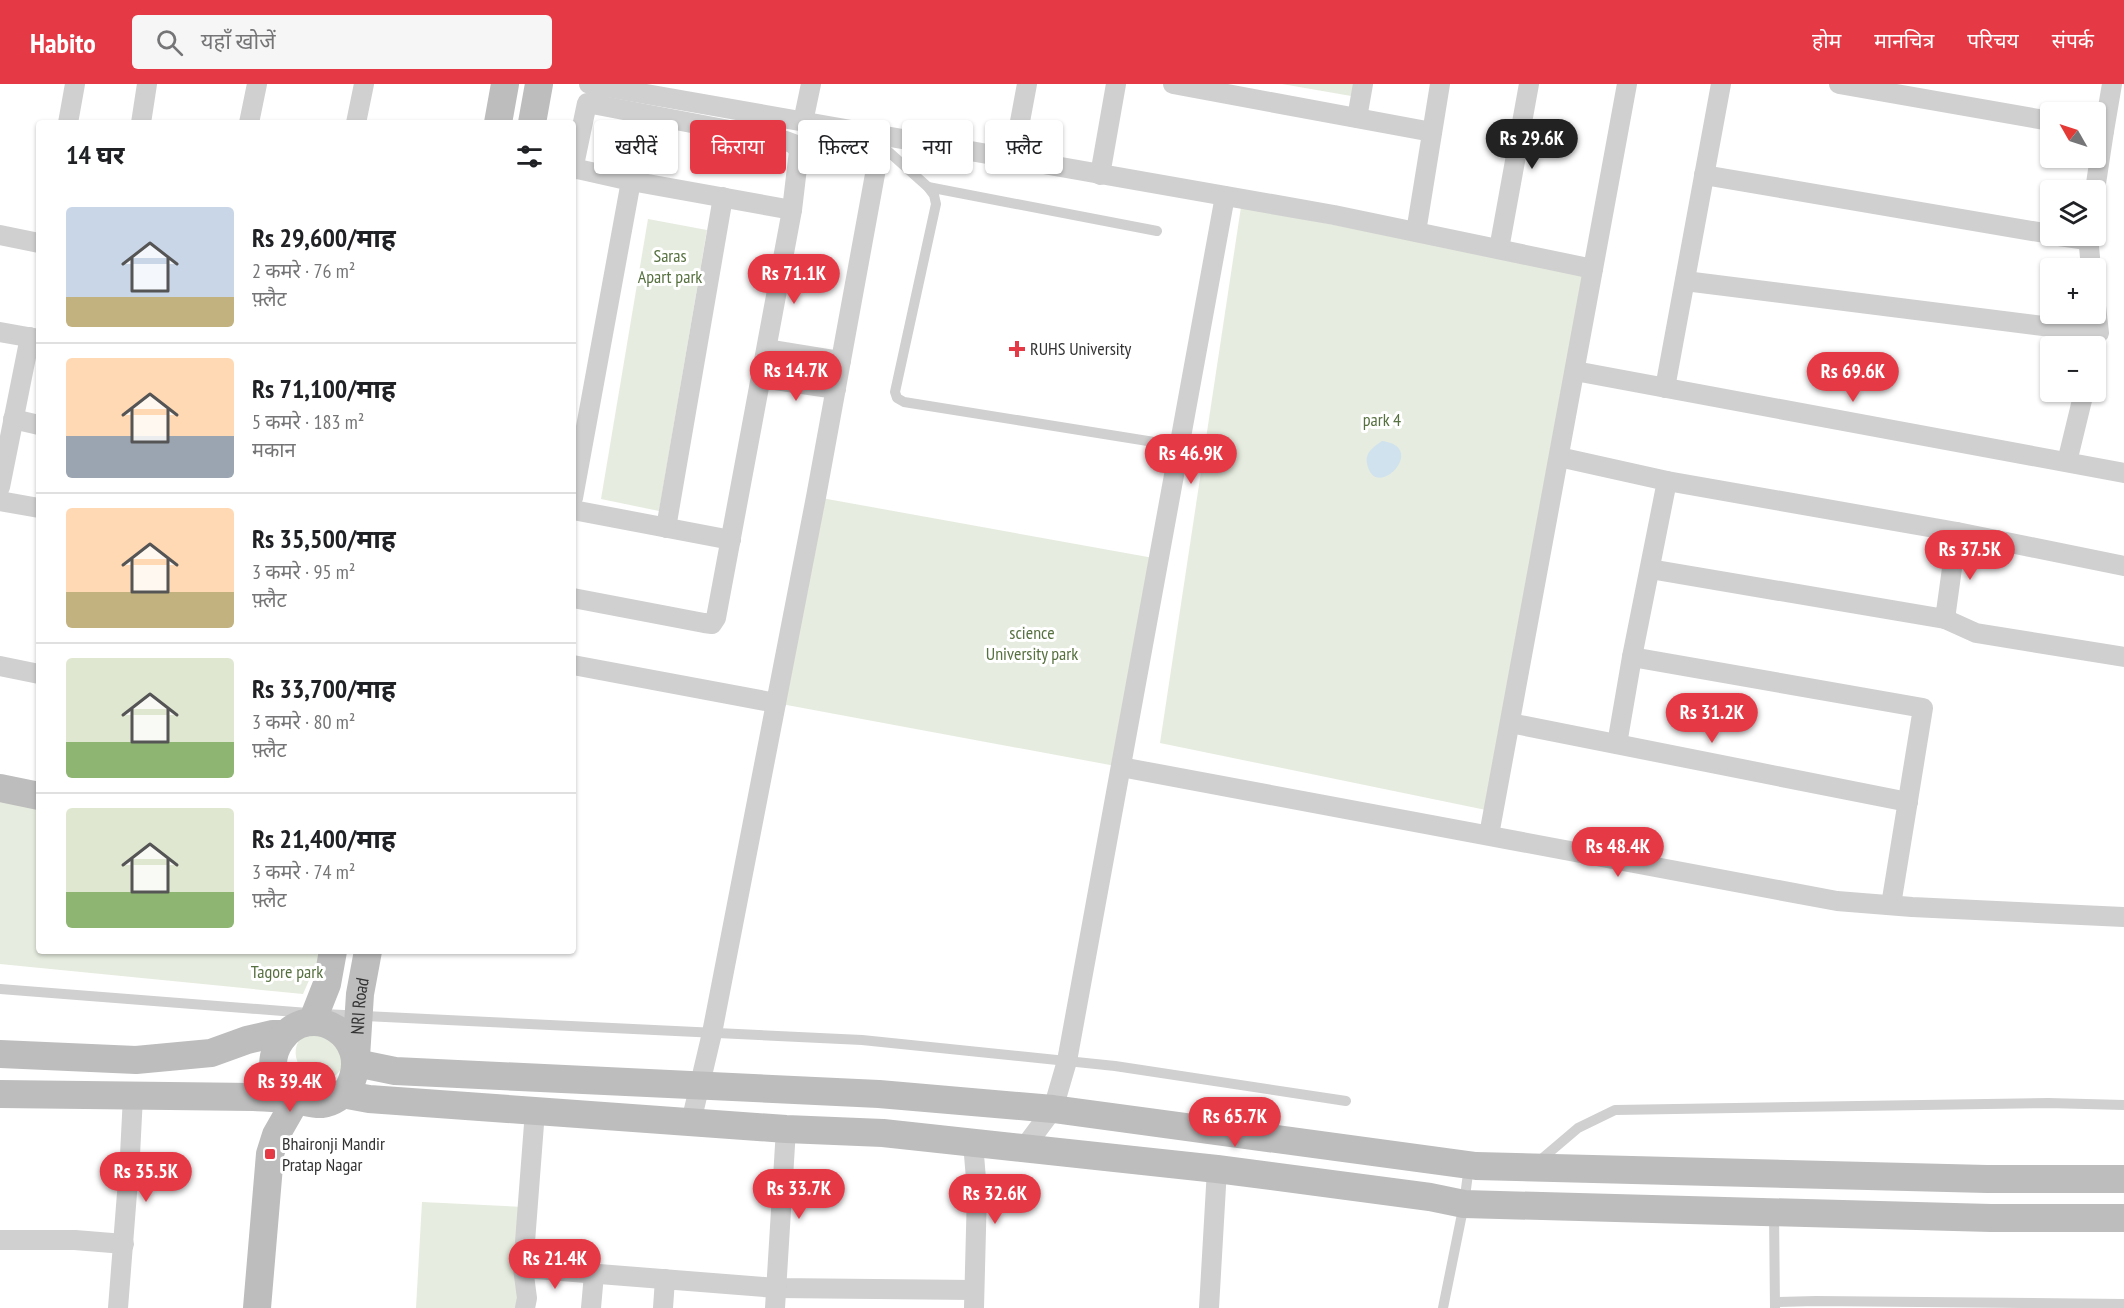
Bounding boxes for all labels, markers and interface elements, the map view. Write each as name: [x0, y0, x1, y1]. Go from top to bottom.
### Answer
search box: [132, 15, 552, 69]
text: Habito: [30, 24, 96, 61]
icon: search: [153, 26, 186, 59]
text: यहाँ खोजें: [201, 27, 276, 55]
text: होम: [1812, 27, 1841, 54]
text: मानचित्र: [1874, 27, 1934, 54]
text: परिचय: [1967, 27, 2019, 54]
text: संपर्क: [2052, 27, 2094, 54]
north arrow: [2040, 102, 2106, 168]
map controls: [2040, 102, 2106, 402]
pin: Rs 29.6K: [1470, 119, 1594, 170]
chip: खरीदें: [594, 120, 678, 174]
chip: किराया: [690, 120, 786, 174]
chip: फ़िल्टर: [798, 120, 890, 174]
chip: नया: [902, 120, 973, 174]
chip: फ़्लैट: [985, 120, 1063, 174]
text: Rs 29.6K: [1500, 125, 1564, 151]
text: 14 घर: [66, 138, 125, 171]
icon: filters: [513, 140, 546, 173]
button: layers: [2040, 180, 2106, 246]
text: Rs 29,600/माह: [252, 221, 396, 254]
icon: home: [114, 231, 186, 303]
park label: Saras Apart park: [638, 244, 702, 288]
pin: Rs 71.1K: [732, 254, 856, 305]
text: 2 कमरे · 76 m²: [252, 258, 355, 284]
button: +: [2040, 258, 2106, 324]
text: Rs 71.1K: [762, 260, 826, 286]
text: फ़्लैट: [252, 286, 287, 312]
button: −: [2040, 336, 2106, 402]
place label: RUHS University: [1030, 337, 1132, 360]
marker: RUHS University: [1008, 340, 1026, 358]
pin: Rs 14.7K: [734, 351, 858, 402]
pin: Rs 69.6K: [1791, 352, 1915, 403]
text: Rs 14.7K: [764, 357, 828, 383]
text: Rs 69.6K: [1821, 358, 1885, 384]
text: Rs 71,100/माह: [252, 372, 396, 405]
icon: home: [114, 382, 186, 454]
park label: park 4: [1363, 408, 1401, 431]
text: 5 कमरे · 183 m²: [252, 409, 364, 435]
pin: Rs 46.9K: [1129, 434, 1253, 485]
text: मकान: [252, 437, 296, 463]
text: Rs 46.9K: [1159, 440, 1223, 466]
text: Rs 35,500/माह: [252, 522, 396, 555]
pin: Rs 37.5K: [1908, 530, 2032, 581]
icon: home: [114, 532, 186, 604]
text: Rs 37.5K: [1939, 536, 2001, 562]
text: 3 कमरे · 95 m²: [252, 559, 355, 585]
text: फ़्लैट: [252, 587, 287, 613]
park label: science University park: [986, 621, 1078, 665]
text: Rs 33,700/माह: [252, 672, 396, 705]
icon: home: [114, 682, 186, 754]
pin: Rs 31.2K: [1650, 693, 1774, 744]
text: Rs 31.2K: [1680, 699, 1744, 725]
text: 3 कमरे · 80 m²: [252, 709, 355, 735]
text: फ़्लैट: [252, 737, 287, 763]
text: Rs 21,400/माह: [252, 822, 396, 855]
pin: Rs 48.4K: [1556, 827, 1680, 878]
icon: home: [114, 832, 186, 904]
text: Rs 48.4K: [1586, 833, 1650, 859]
text: 3 कमरे · 74 m²: [252, 859, 355, 885]
text: फ़्लैट: [252, 887, 287, 913]
park label: Tagore park: [251, 960, 323, 983]
street label: NRI Road: [345, 976, 374, 1035]
pin: Rs 39.4K: [228, 1062, 352, 1113]
text: Rs 39.4K: [258, 1068, 322, 1094]
pin: Rs 65.7K: [1173, 1097, 1297, 1148]
text: Rs 65.7K: [1203, 1103, 1267, 1129]
place label: Bhaironji Mandir Pratap Nagar: [282, 1132, 385, 1176]
marker: Bhaironji Mandir Pratap Nagar: [263, 1147, 277, 1161]
pin: Rs 35.5K: [84, 1152, 208, 1203]
text: Rs 35.5K: [114, 1158, 178, 1184]
pin: Rs 33.7K: [737, 1169, 861, 1220]
pin: Rs 32.6K: [933, 1174, 1057, 1225]
text: Rs 33.7K: [767, 1175, 831, 1201]
text: Rs 32.6K: [963, 1180, 1027, 1206]
pin: Rs 21.4K: [493, 1239, 617, 1290]
text: Rs 21.4K: [523, 1245, 587, 1271]

